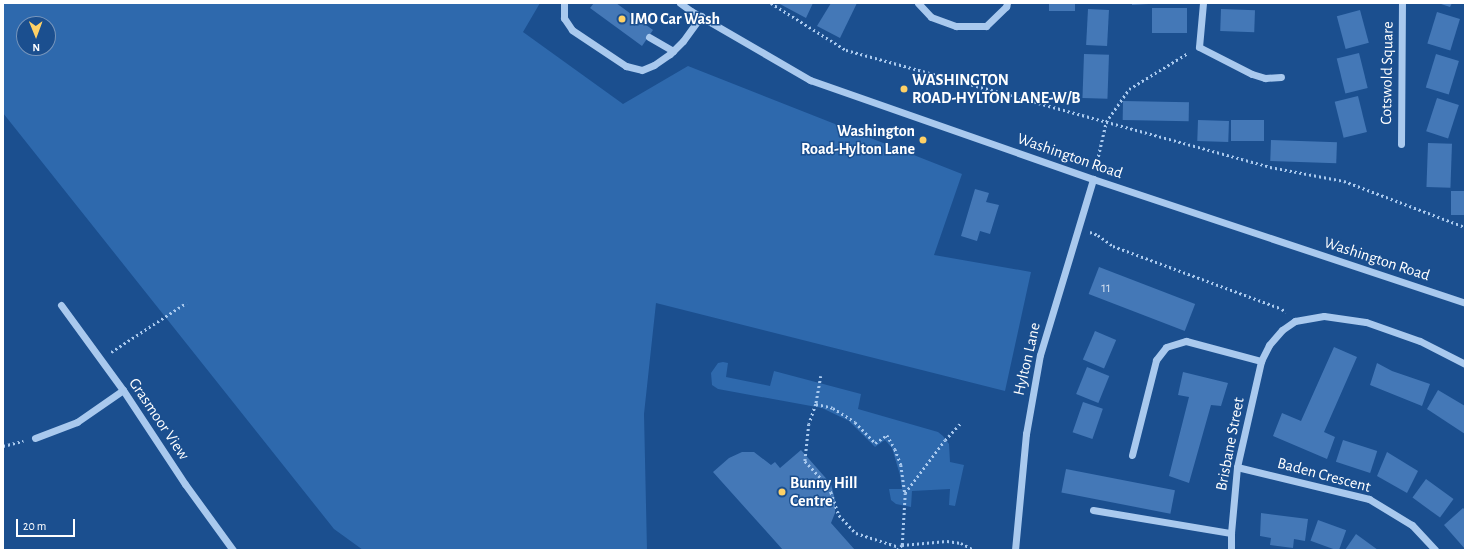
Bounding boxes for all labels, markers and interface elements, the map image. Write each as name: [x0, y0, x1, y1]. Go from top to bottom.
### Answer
place label: IMO Car Wash: [630, 9, 720, 29]
marker: IMO Car Wash: [617, 14, 627, 24]
north arrow: [16, 16, 56, 56]
street label: Cotswold Square: [1376, 21, 1398, 125]
text: N: [32, 42, 40, 53]
place label: WASHINGTON ROAD-HYLTON LANE-W/B: [912, 70, 1081, 108]
marker: WASHINGTON ROAD-HYLTON LANE-W/B: [899, 84, 909, 94]
place label: Washington Road-Hylton Lane: [801, 121, 915, 159]
street label: Washington Road: [1015, 129, 1125, 183]
marker: Washington Road-Hylton Lane: [918, 135, 928, 145]
street label: Washington Road: [1322, 233, 1432, 285]
house number: 11: [1101, 280, 1111, 296]
street label: Hylton Lane: [1009, 321, 1045, 397]
street label: Grasmoor View: [125, 374, 193, 464]
street label: Brisbane Street: [1212, 396, 1248, 492]
street label: Baden Crescent: [1275, 453, 1373, 497]
place label: Bunny Hill Centre: [790, 473, 857, 511]
marker: Bunny Hill Centre: [777, 487, 787, 497]
scale bar: [18, 511, 77, 537]
text: 20 m: [23, 520, 46, 532]

